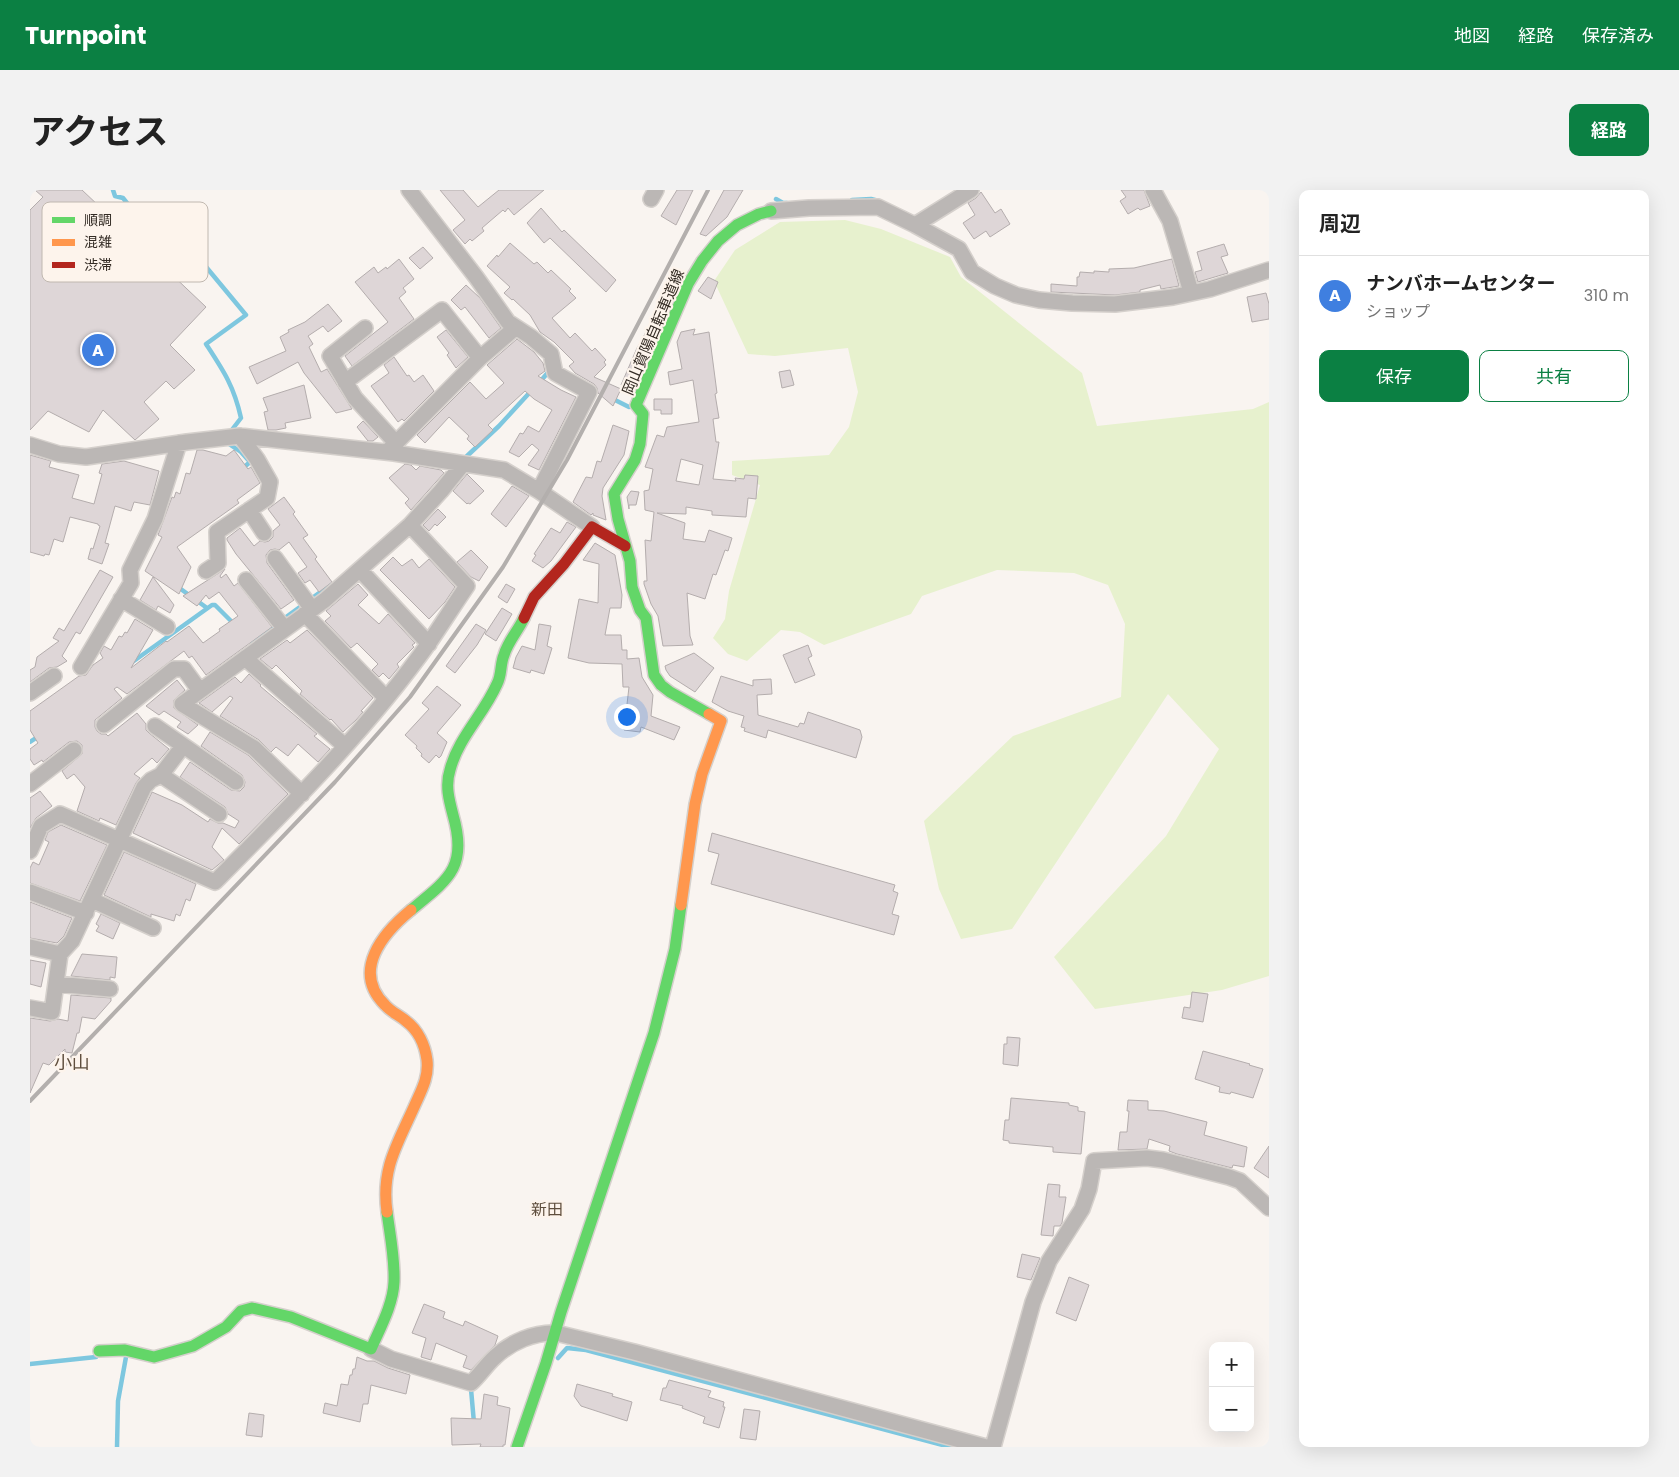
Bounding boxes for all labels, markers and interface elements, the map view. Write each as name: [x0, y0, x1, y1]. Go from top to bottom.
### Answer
text: Turnpoint: [25, 19, 146, 52]
text: 地図: [1454, 23, 1490, 48]
text: 経路: [1518, 23, 1554, 48]
text: 保存済み: [1582, 23, 1654, 48]
button: 経路: [1569, 104, 1649, 156]
text: アクセス: [30, 107, 168, 156]
legend: [42, 202, 208, 282]
text: 周辺: [1319, 209, 1361, 238]
text: 順調: [84, 210, 112, 230]
text: 混雑: [84, 232, 112, 252]
text: 渋滞: [84, 255, 112, 275]
street label: 岡山賀陽自転車道線: [617, 266, 689, 398]
text: ナンバホームセンター: [1366, 270, 1555, 297]
text: A: [1329, 284, 1341, 307]
text: 310 m: [1584, 284, 1629, 307]
text: ショップ: [1366, 300, 1430, 323]
pin: A: [82, 331, 114, 369]
button: 保存: [1319, 350, 1469, 402]
button: 共有: [1479, 350, 1629, 402]
your location: [614, 704, 640, 730]
district label: 小山: [54, 1050, 90, 1075]
district label: 新田: [531, 1198, 563, 1221]
map controls: [1209, 1342, 1254, 1432]
button: +: [1209, 1342, 1254, 1387]
button: −: [1209, 1387, 1254, 1432]

